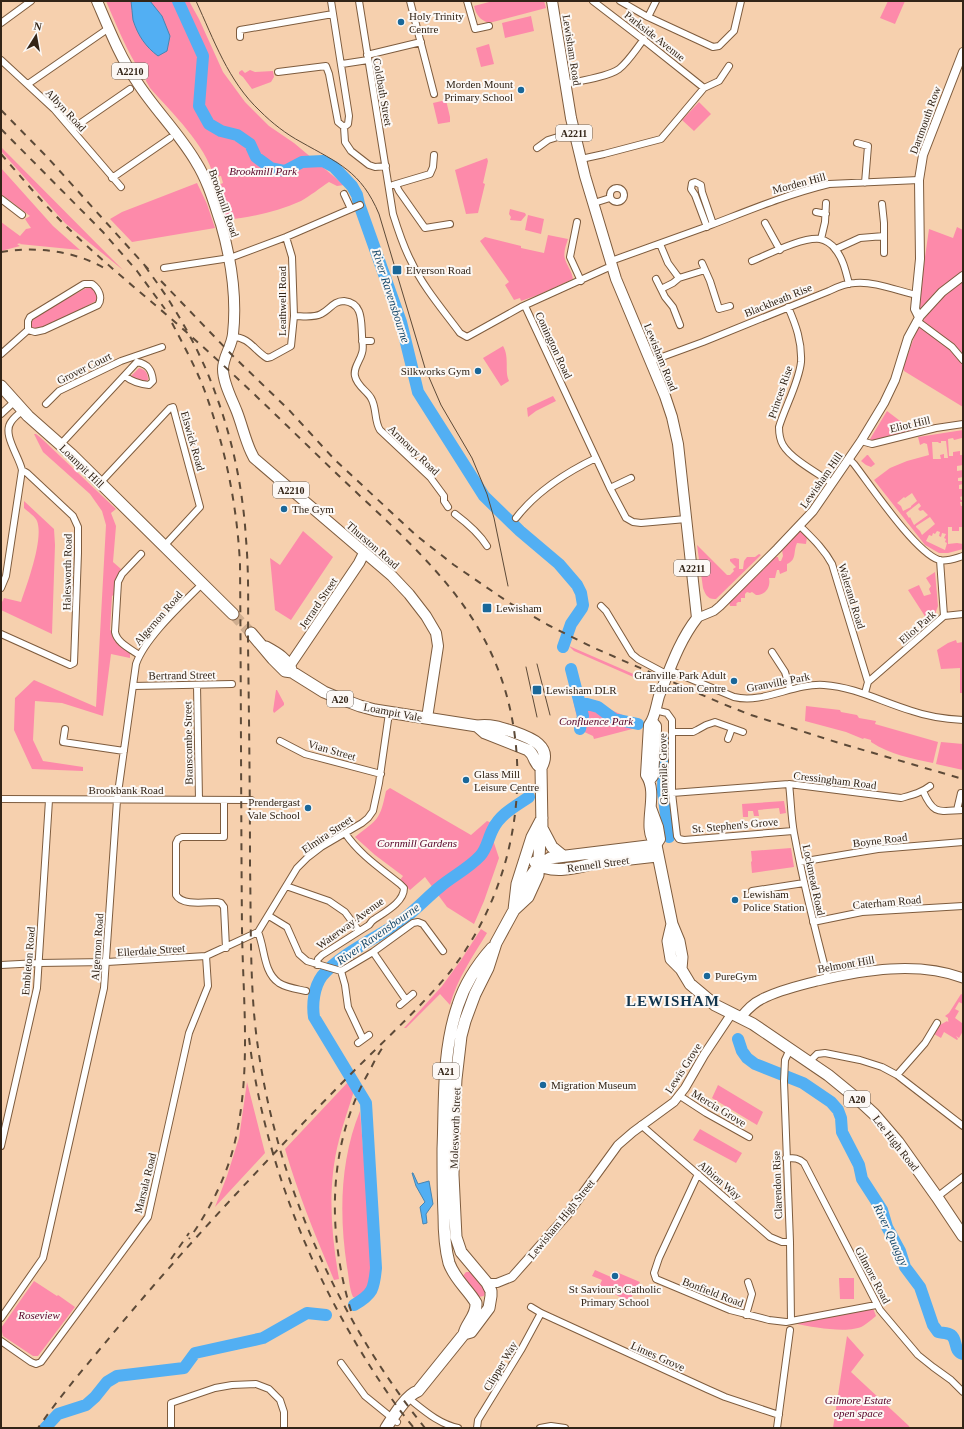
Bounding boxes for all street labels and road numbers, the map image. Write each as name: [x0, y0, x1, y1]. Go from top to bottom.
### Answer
street label: Parkside Avenue: [622, 9, 688, 63]
street label: Lewisham Road: [560, 14, 584, 87]
street label: Coldbath Street: [371, 57, 395, 127]
road number: A2210: [112, 63, 148, 79]
street label: Dartmouth Row: [907, 84, 943, 156]
street label: Albyn Road: [43, 86, 89, 134]
road number: A2211: [556, 125, 592, 141]
street label: Brookmill Road: [207, 167, 241, 239]
street label: Morden Hill: [771, 170, 827, 196]
street label: Leathwell Road: [276, 266, 288, 336]
street label: Blackheath Rise: [742, 281, 814, 319]
street label: Conington Road: [533, 310, 575, 381]
street label: Lewisham Road: [642, 321, 680, 393]
street label: Grover Court: [55, 350, 113, 386]
street label: Princes Rise: [765, 364, 795, 420]
street label: Elswick Road: [179, 410, 207, 473]
street label: Eliot Hill: [889, 414, 931, 434]
street label: Armoury Road: [386, 423, 442, 478]
street label: Loampit Hill: [57, 442, 107, 490]
street label: Lewisham Hill: [797, 450, 845, 510]
road number: A2210: [273, 482, 309, 498]
street label: Thurston Road: [344, 519, 402, 571]
street label: Halesworth Road: [60, 533, 74, 610]
road number: A2211: [674, 560, 710, 576]
street label: Walerand Road: [836, 562, 868, 631]
street label: Jerrard Street: [297, 575, 339, 631]
street label: Algernon Road: [131, 588, 185, 647]
street label: Eliot Park: [896, 608, 938, 646]
street label: Bertrand Street: [148, 668, 216, 682]
street label: Granville Park: [745, 670, 811, 694]
road number: A20: [327, 691, 353, 707]
street label: Loampit Vale: [363, 700, 423, 724]
street label: Branscombe Street: [181, 701, 195, 785]
street label: Granville Grove: [656, 733, 670, 805]
street label: Vian Street: [307, 737, 357, 763]
street label: Cressingham Road: [793, 769, 878, 791]
street label: Brookbank Road: [89, 784, 164, 796]
street label: Elmira Street: [299, 813, 355, 855]
street label: St. Stephen's Grove: [691, 815, 779, 835]
street label: Boyne Road: [852, 831, 908, 849]
street label: Lockmead Road: [801, 843, 827, 917]
street label: Rennell Street: [566, 854, 630, 874]
street label: Caterham Road: [852, 893, 922, 911]
street label: Waterway Avenue: [314, 895, 386, 951]
street label: Algernon Road: [89, 912, 105, 981]
street label: Embleton Road: [19, 926, 37, 996]
street label: Ellerdale Street: [117, 942, 185, 958]
street label: Belmont Hill: [817, 953, 875, 975]
street label: Lewis Grove: [662, 1041, 704, 1095]
road number: A21: [433, 1063, 459, 1079]
street label: Molesworth Street: [448, 1087, 462, 1169]
street label: Mercia Grove: [690, 1087, 748, 1129]
road number: A20: [844, 1091, 870, 1107]
street label: Lee High Road: [871, 1113, 922, 1174]
street label: Marsala Road: [132, 1151, 158, 1214]
street label: Clarendon Rise: [770, 1151, 784, 1219]
street label: Albion Way: [696, 1158, 744, 1202]
street label: Lewisham High Street: [525, 1177, 597, 1261]
street label: Gilmore Road: [853, 1245, 893, 1306]
street label: Bonfield Road: [681, 1275, 746, 1309]
street label: Clipper Way: [481, 1339, 520, 1393]
street label: Limes Grove: [629, 1339, 687, 1373]

